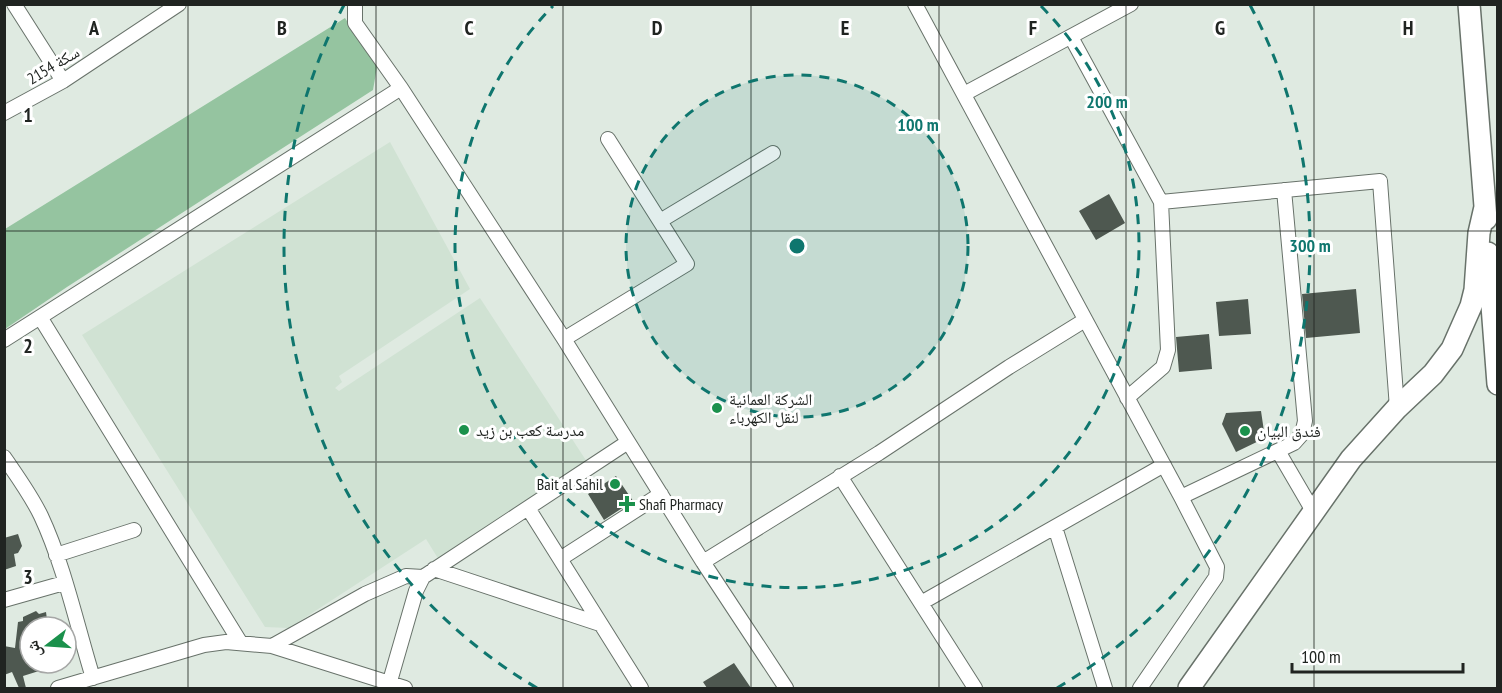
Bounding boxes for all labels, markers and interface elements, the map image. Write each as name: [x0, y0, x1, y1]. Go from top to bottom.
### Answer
text: A: [88, 15, 100, 41]
text: B: [277, 15, 287, 41]
text: C: [464, 15, 474, 41]
text: D: [652, 15, 663, 41]
text: E: [841, 15, 849, 41]
text: F: [1029, 15, 1037, 41]
text: G: [1215, 15, 1225, 41]
text: H: [1403, 15, 1413, 41]
street label: سكة 2154: [23, 42, 83, 88]
text: 200 m: [1086, 90, 1128, 113]
text: 1: [23, 102, 33, 128]
text: 100 m: [897, 113, 939, 136]
text: 300 m: [1289, 234, 1331, 257]
centre of rings: [787, 236, 807, 256]
text: 2: [23, 333, 33, 359]
place label: الشرکة العمانیة لنقل الکهرباء: [729, 389, 812, 428]
marker: الشرکة العمانیة لنقل الکهرباء: [710, 401, 724, 415]
place label: مدرسة كعب بن زيد: [476, 420, 584, 441]
place label: فندق البيان: [1257, 421, 1321, 442]
marker: مدرسة كعب بن زيد: [457, 423, 471, 437]
marker: فندق البيان: [1238, 424, 1252, 438]
place label: Bait al Sahil: [537, 474, 603, 494]
marker: Bait al Sahil: [608, 477, 622, 491]
place label: Shafi Pharmacy: [639, 494, 723, 514]
marker: Shafi Pharmacy: [620, 497, 634, 511]
text: 3: [23, 564, 33, 590]
north arrow: [18, 615, 78, 675]
scale bar: [1292, 636, 1463, 674]
text: ش: [22, 638, 46, 660]
text: 100 m: [1301, 645, 1341, 668]

